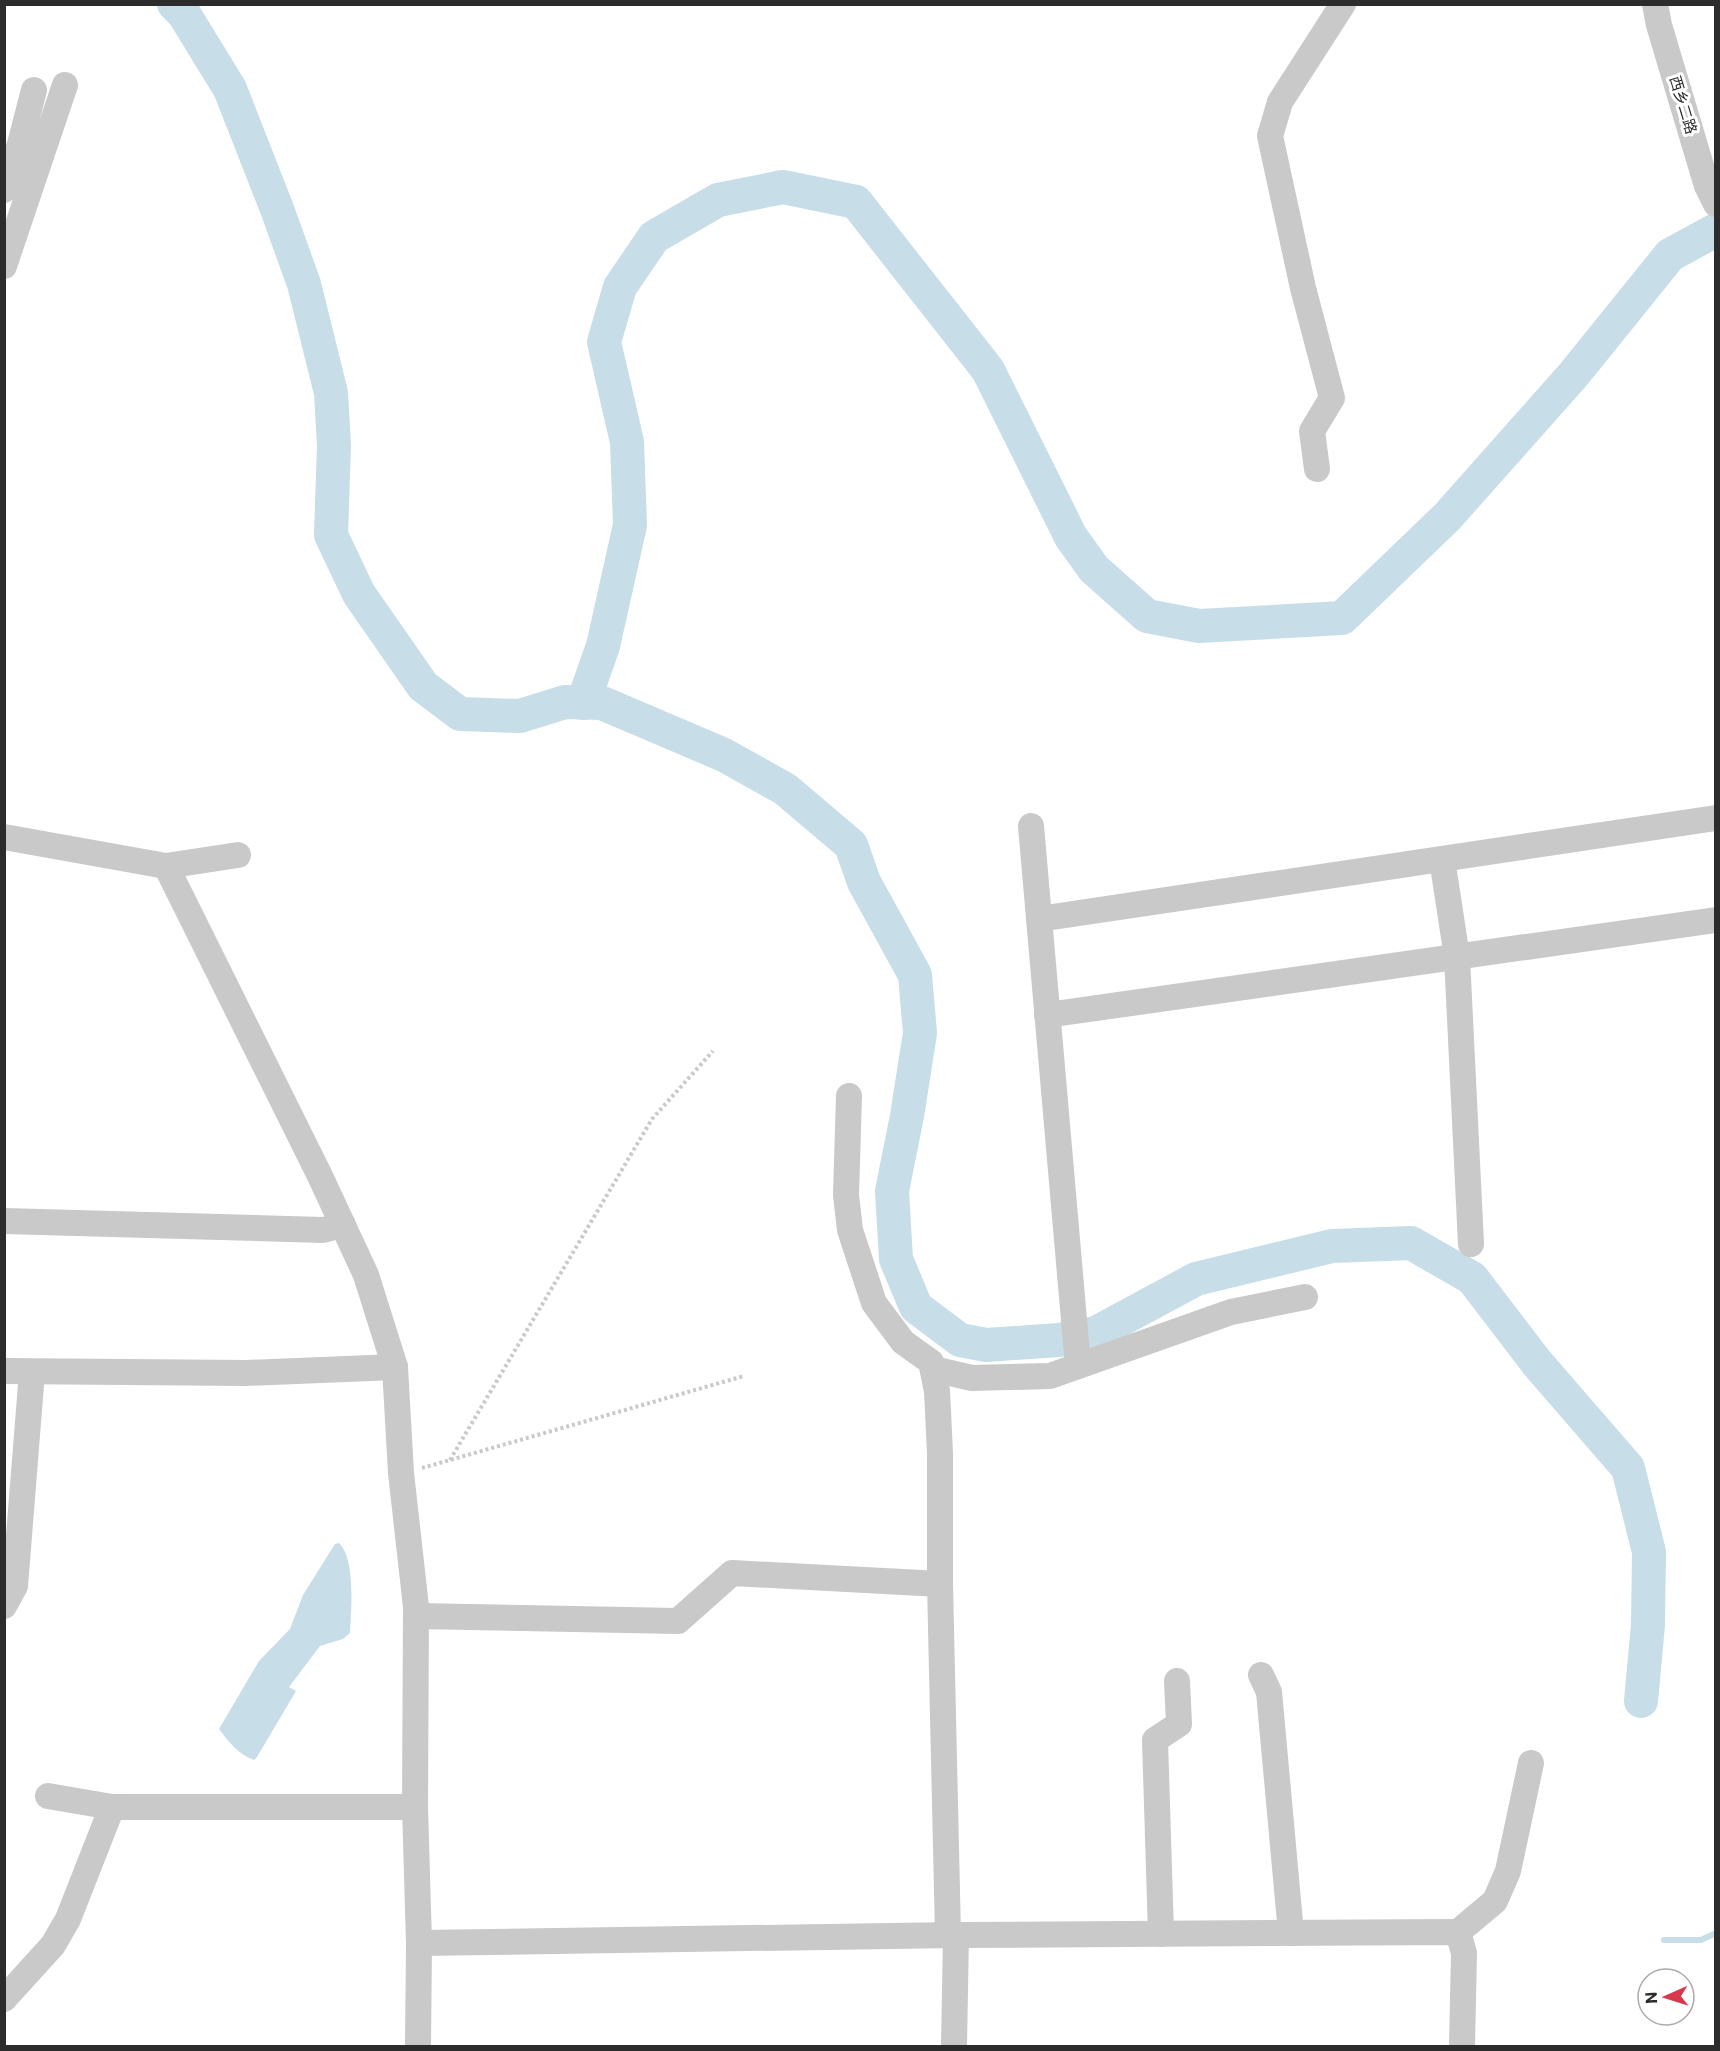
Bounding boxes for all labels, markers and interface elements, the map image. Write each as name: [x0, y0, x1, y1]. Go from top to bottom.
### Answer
street label: 西乡二路: [1667, 73, 1701, 136]
north arrow: [1636, 1967, 1696, 2027]
text: N: [1641, 1991, 1660, 2004]

